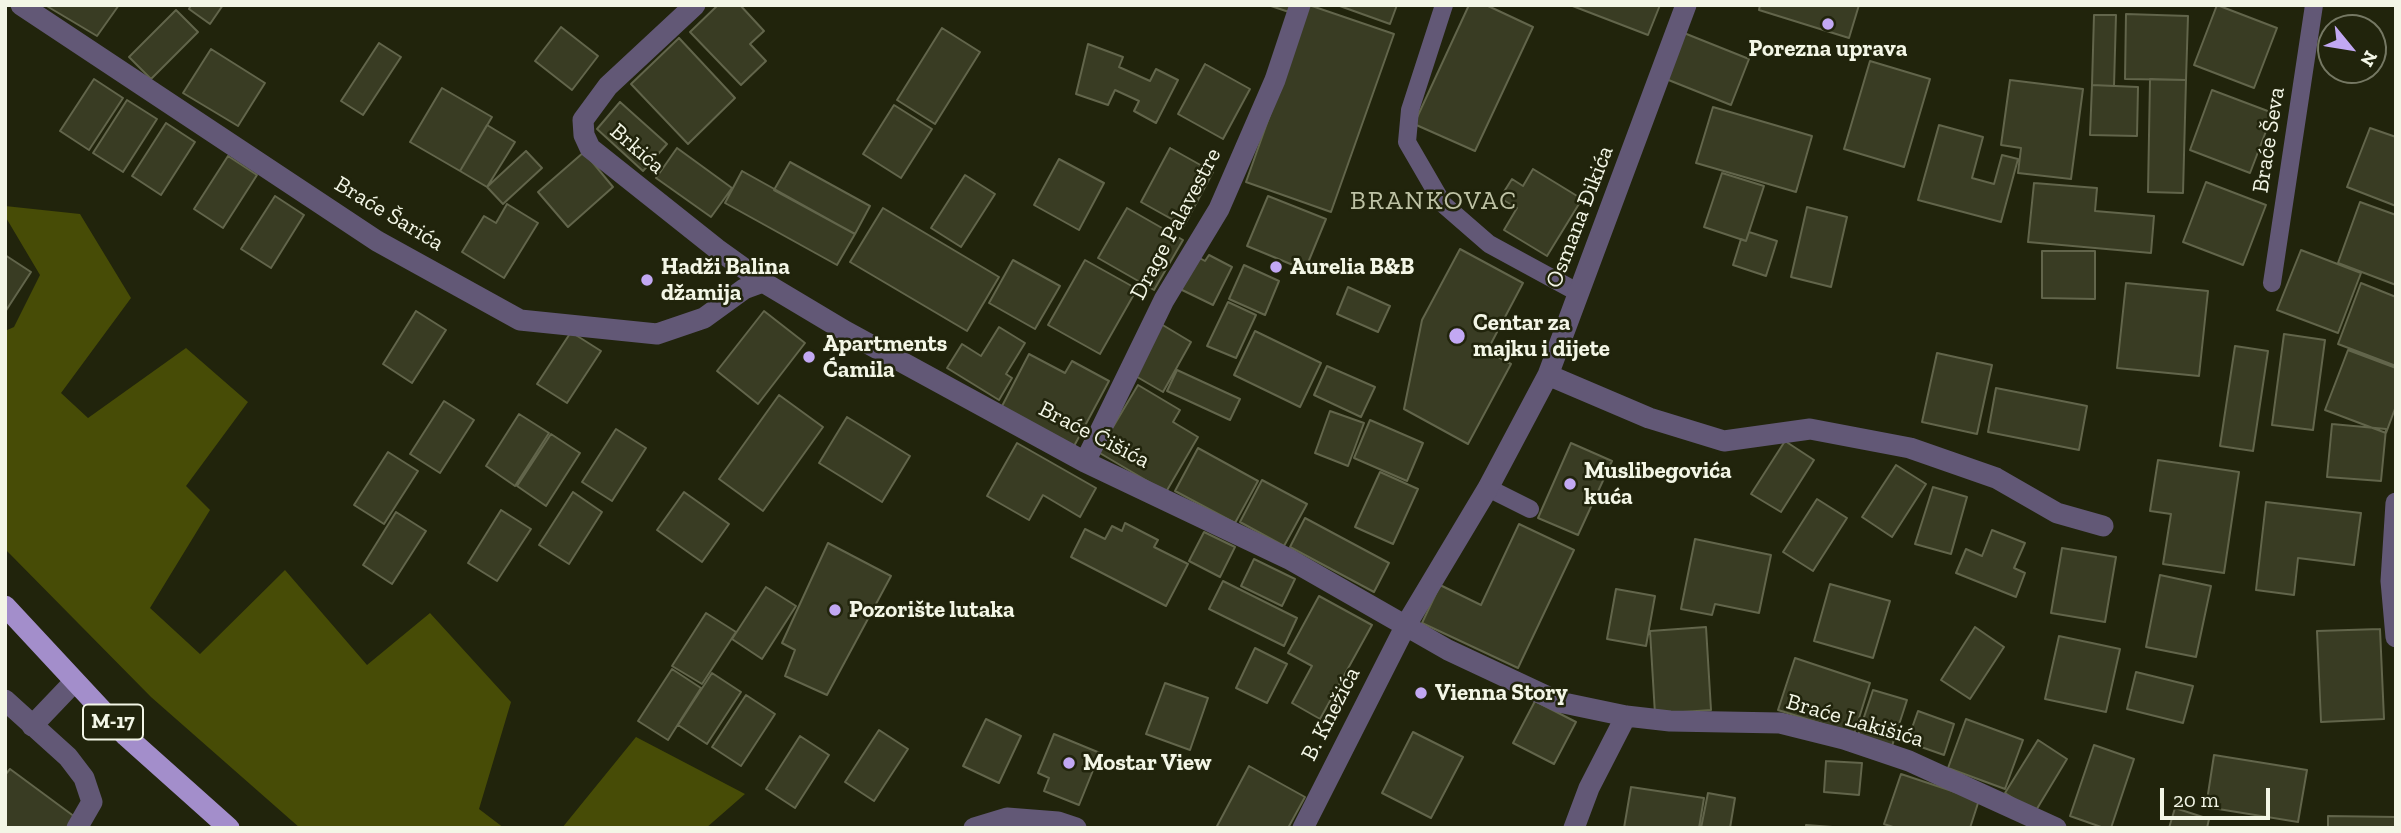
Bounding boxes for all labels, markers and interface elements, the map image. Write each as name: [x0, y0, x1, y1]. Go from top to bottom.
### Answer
north arrow: [2317, 14, 2387, 84]
marker: Porezna uprava: [1820, 16, 1836, 32]
place label: Porezna uprava: [1749, 35, 1907, 63]
text: N: [2355, 47, 2382, 71]
street label: Braće Ševa: [2247, 85, 2291, 195]
street label: Brkića: [604, 118, 670, 180]
street label: Osmana Đikića: [1540, 142, 1620, 292]
street label: Drage Palavestre: [1124, 143, 1228, 305]
street label: Braće Šarića: [329, 171, 449, 257]
district label: BRANKOVAC: [1351, 186, 1517, 218]
place label: Hadži Balina džamija: [661, 253, 790, 307]
place label: Aurelia B&B: [1290, 253, 1414, 281]
marker: Aurelia B&B: [1268, 259, 1284, 275]
marker: Hadži Balina džamija: [639, 272, 655, 288]
place label: Centar za majku i dijete: [1473, 309, 1610, 363]
marker: Centar za majku i dijete: [1447, 326, 1467, 346]
place label: Apartments Ćamila: [823, 330, 947, 384]
marker: Apartments Ćamila: [801, 349, 817, 365]
street label: Braće Ćišića: [1034, 395, 1154, 475]
place label: Muslibegovića kuća: [1584, 457, 1732, 511]
marker: Muslibegovića kuća: [1562, 476, 1578, 492]
place label: Pozorište lutaka: [849, 596, 1015, 624]
marker: Pozorište lutaka: [827, 602, 843, 618]
street label: B. Knežića: [1296, 662, 1366, 766]
place label: Vienna Story: [1435, 679, 1568, 707]
marker: Vienna Story: [1413, 685, 1429, 701]
street label: Braće Lakišića: [1783, 688, 1927, 754]
road number: M-17: [83, 704, 143, 740]
place label: Mostar View: [1083, 749, 1211, 777]
marker: Mostar View: [1061, 755, 1077, 771]
scale bar: [2163, 774, 2273, 818]
text: 20 m: [2173, 787, 2219, 812]

